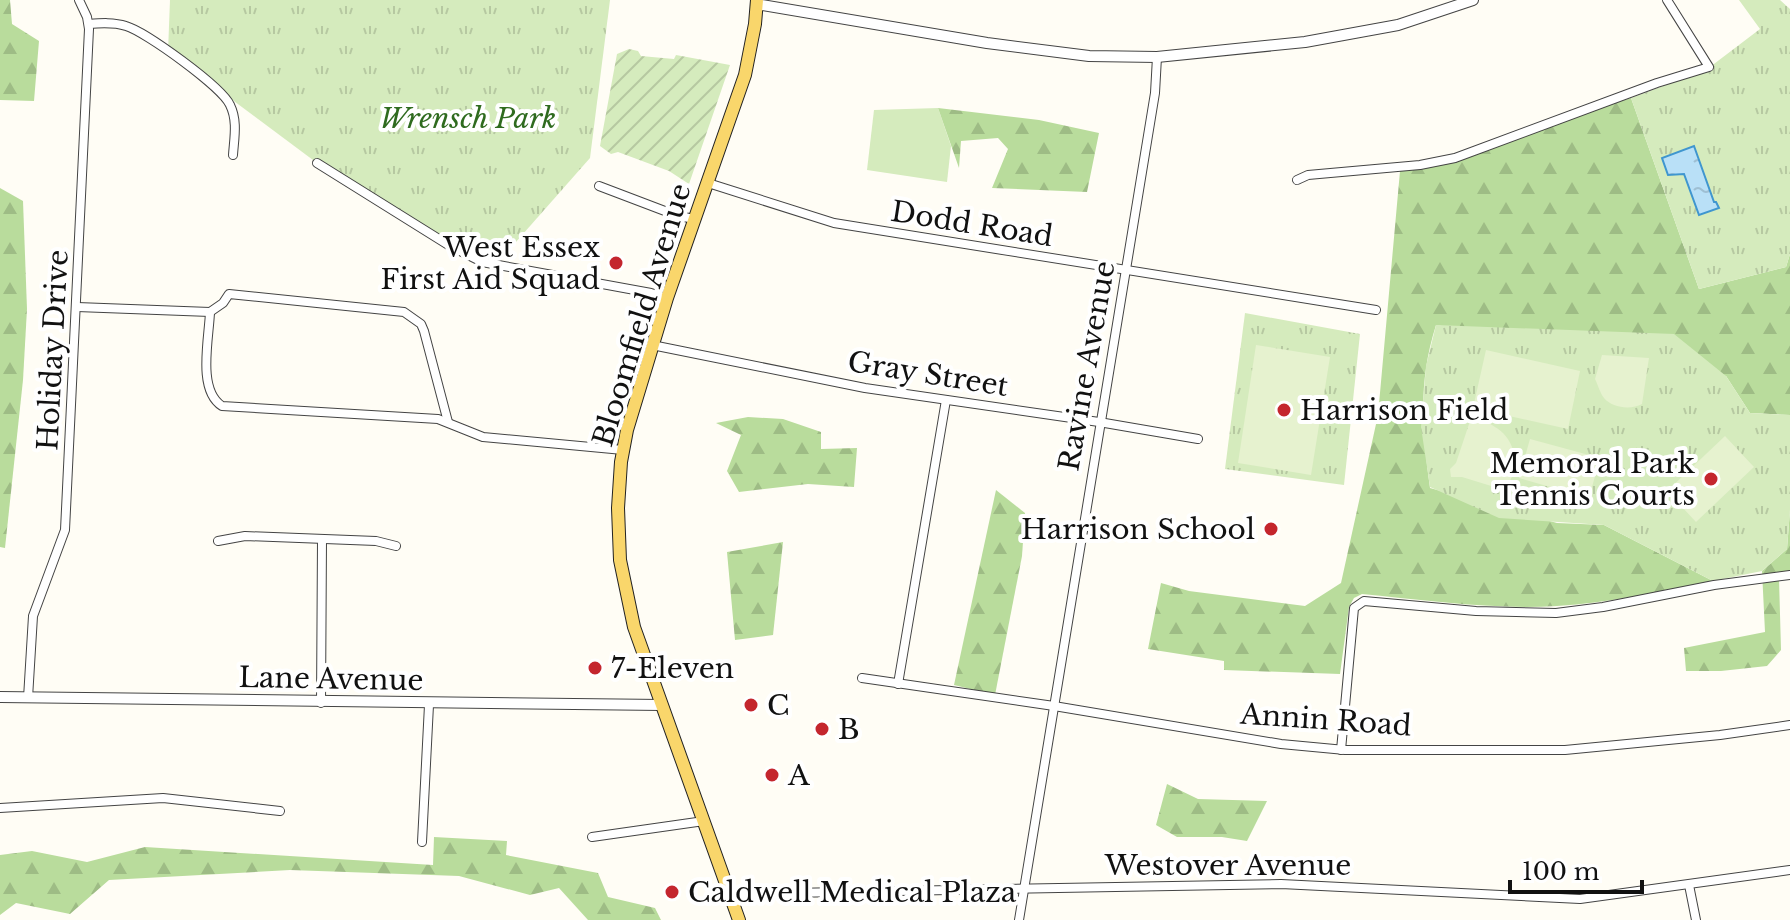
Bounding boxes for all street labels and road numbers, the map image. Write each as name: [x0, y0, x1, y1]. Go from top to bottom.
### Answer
street label: Bloomfield Avenue: [585, 179, 699, 451]
street label: Dodd Road: [889, 194, 1056, 254]
street label: Holiday Drive: [30, 249, 76, 451]
street label: Ravine Avenue: [1051, 258, 1123, 474]
street label: Gray Street: [845, 344, 1011, 404]
street label: Lane Avenue: [238, 660, 424, 698]
street label: Annin Road: [1238, 696, 1413, 743]
street label: Westover Avenue: [1104, 848, 1351, 883]

